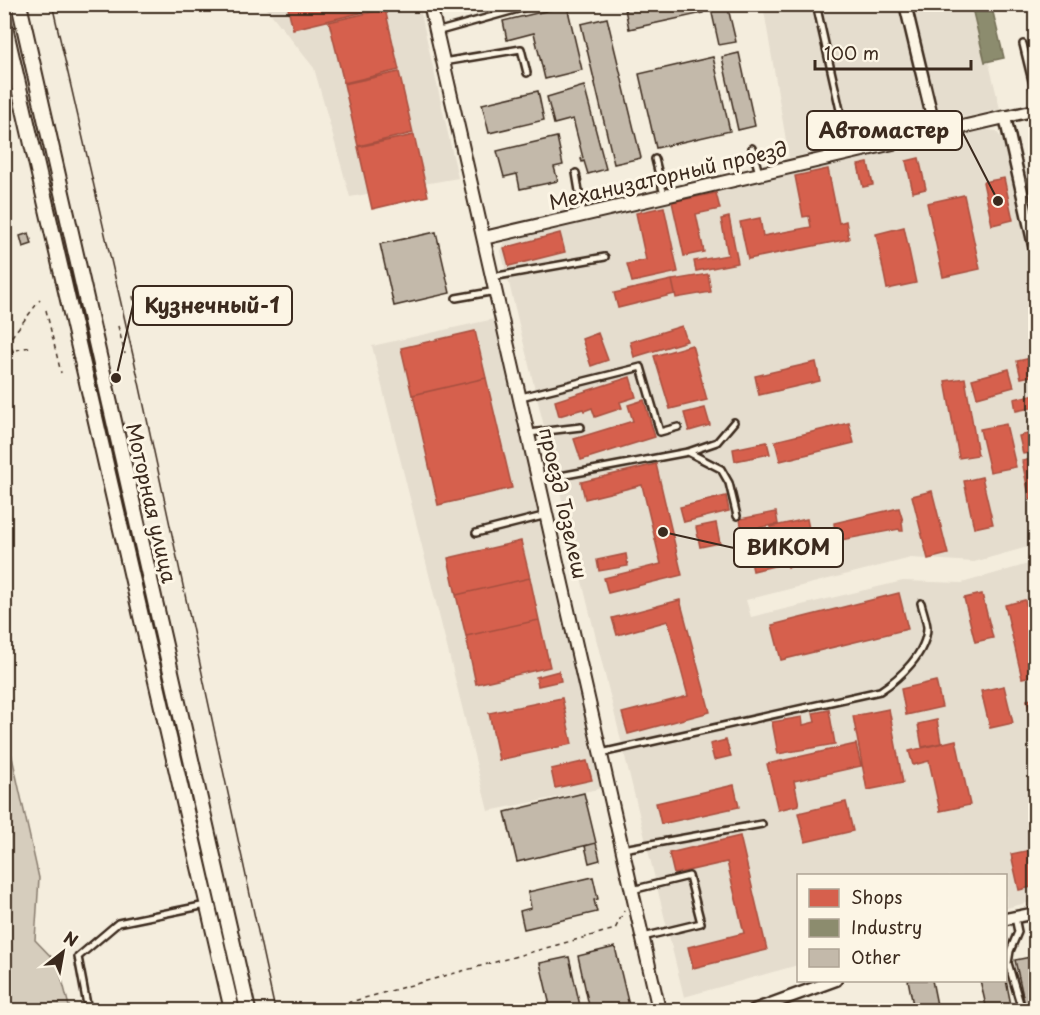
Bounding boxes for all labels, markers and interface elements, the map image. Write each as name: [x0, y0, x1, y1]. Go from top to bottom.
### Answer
scale bar: [815, 33, 971, 71]
text: 100 m: [824, 39, 879, 66]
callout: Автомастер: [807, 111, 962, 150]
text: Автомастер: [819, 113, 949, 145]
street label: Механизаторный проезд: [546, 133, 790, 217]
callout: Кузнечный-1: [133, 286, 292, 325]
text: Кузнечный-1: [144, 288, 280, 320]
street label: Моторная улица: [119, 420, 185, 586]
street label: проезд Тозелеш: [532, 424, 596, 582]
callout: ВИКОМ: [734, 528, 843, 567]
text: ВИКОМ: [746, 530, 830, 562]
legend: [797, 874, 1007, 982]
text: Shops: [851, 883, 902, 910]
text: Industry: [851, 913, 922, 940]
north arrow: [33, 922, 93, 982]
text: N: [60, 925, 83, 952]
text: Other: [851, 943, 901, 970]

